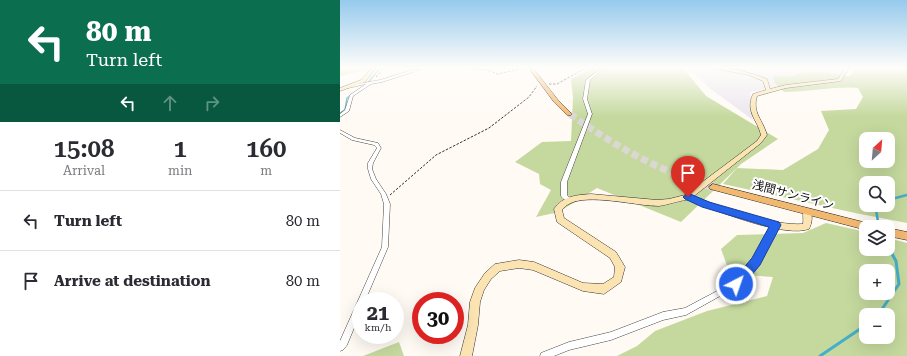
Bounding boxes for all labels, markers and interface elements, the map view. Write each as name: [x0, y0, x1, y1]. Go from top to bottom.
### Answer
text: 80 m: [86, 15, 151, 48]
icon: left: [20, 16, 72, 68]
text: Turn left: [86, 49, 162, 70]
icon: left: [117, 92, 139, 114]
icon: ahead: [159, 92, 181, 114]
icon: right: [201, 92, 223, 114]
north arrow: [859, 132, 895, 168]
map controls: [859, 132, 895, 344]
text: 15:08: [54, 135, 114, 163]
text: 1: [174, 135, 187, 163]
text: 160: [246, 135, 286, 163]
pin: [671, 156, 705, 197]
icon: arrive: [677, 162, 699, 184]
text: Arrival: [63, 163, 105, 178]
text: min: [168, 163, 192, 178]
text: m: [260, 163, 272, 178]
button: search: [859, 176, 895, 212]
street label: 浅間サンライン: [751, 177, 835, 213]
icon: left: [20, 210, 42, 232]
text: Turn left: [54, 212, 122, 230]
text: 80 m: [286, 212, 320, 230]
button: layers: [859, 220, 895, 256]
position arrow: [715, 263, 757, 305]
button: +: [859, 264, 895, 300]
icon: arrive: [20, 270, 42, 292]
text: Arrive at destination: [54, 272, 210, 290]
text: 80 m: [286, 272, 320, 290]
speed limit sign: 30: [412, 292, 464, 344]
text: 21: [367, 301, 389, 325]
button: −: [859, 308, 895, 344]
text: km/h: [365, 322, 391, 333]

